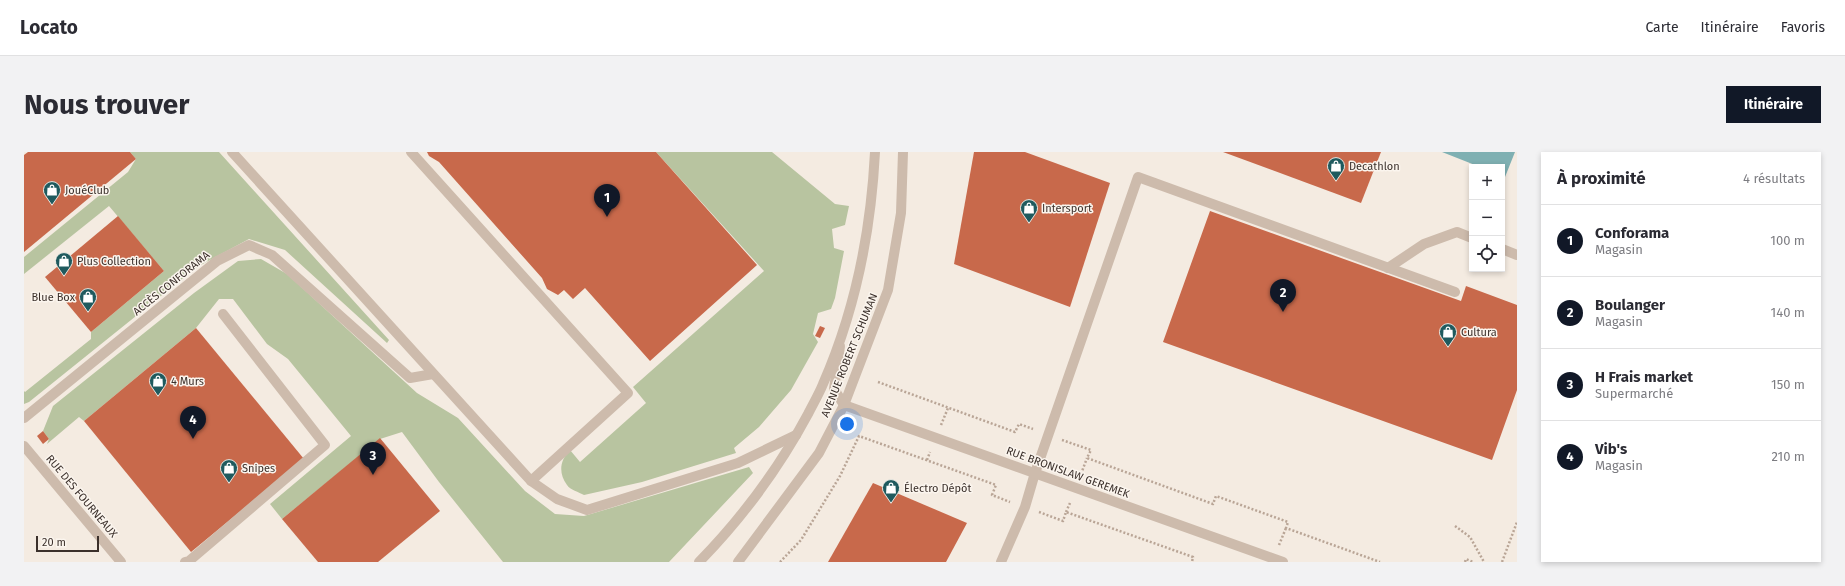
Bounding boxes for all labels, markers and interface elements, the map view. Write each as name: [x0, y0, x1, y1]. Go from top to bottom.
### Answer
text: Locato: [20, 16, 78, 39]
text: Carte: [1645, 19, 1679, 36]
text: Itinéraire: [1701, 19, 1759, 36]
text: Favoris: [1781, 19, 1825, 36]
button: Itinéraire: [1726, 86, 1821, 123]
text: Nous trouver: [24, 88, 189, 121]
shop icon: Decathlon: [1326, 156, 1346, 181]
place label: Decathlon: [1349, 160, 1400, 173]
map controls: [1469, 164, 1505, 272]
button: +: [1469, 164, 1505, 200]
text: À proximité: [1557, 168, 1646, 189]
text: 4 résultats: [1743, 171, 1805, 186]
shop icon: JouéClub: [42, 180, 62, 205]
place label: JouéClub: [65, 184, 109, 197]
pin: 1: [594, 184, 620, 217]
shop icon: Intersport: [1019, 198, 1039, 223]
button: −: [1469, 200, 1505, 236]
place label: Intersport: [1042, 202, 1092, 215]
text: Conforama: [1595, 224, 1669, 242]
text: 1: [1567, 233, 1573, 248]
text: 100 m: [1770, 233, 1805, 248]
button: locate: [1469, 236, 1505, 272]
text: Magasin: [1595, 242, 1643, 257]
street label: ACCÈS CONFORAMA: [130, 247, 213, 318]
shop icon: Plus Collection: [54, 251, 74, 276]
place label: Plus Collection: [77, 255, 151, 268]
pin: 2: [1270, 279, 1296, 312]
shop icon: Blue Box: [78, 287, 98, 312]
place label: Blue Box: [31, 291, 76, 304]
street label: AVENUE ROBERT SCHUMAN: [819, 291, 880, 419]
text: Boulanger: [1595, 296, 1665, 314]
text: 2: [1567, 305, 1573, 320]
text: 140 m: [1771, 305, 1805, 320]
text: Magasin: [1595, 314, 1643, 329]
shop icon: Cultura: [1438, 322, 1458, 347]
place label: Cultura: [1461, 326, 1497, 339]
text: H Frais market: [1595, 368, 1693, 386]
shop icon: 4 Murs: [148, 371, 168, 396]
place label: 4 Murs: [171, 375, 204, 388]
text: 3: [1567, 377, 1573, 392]
text: 150 m: [1771, 377, 1805, 392]
text: Supermarché: [1595, 386, 1673, 401]
pin: 4: [180, 406, 206, 439]
your location: [837, 414, 857, 434]
text: Vib's: [1595, 440, 1627, 458]
pin: 3: [360, 442, 386, 475]
street label: RUE BRONISLAW GEREMEK: [1004, 444, 1132, 501]
text: 4: [1566, 449, 1574, 464]
text: 210 m: [1771, 449, 1805, 464]
street label: RUE DES FOURNEAUX: [43, 452, 120, 540]
shop icon: Snipes: [219, 458, 239, 483]
text: Magasin: [1595, 458, 1643, 473]
place label: Snipes: [242, 462, 275, 475]
shop icon: Électro Dépôt: [881, 478, 901, 503]
place label: Électro Dépôt: [904, 481, 971, 495]
scale bar: [36, 534, 99, 553]
text: 20 m: [42, 536, 66, 549]

